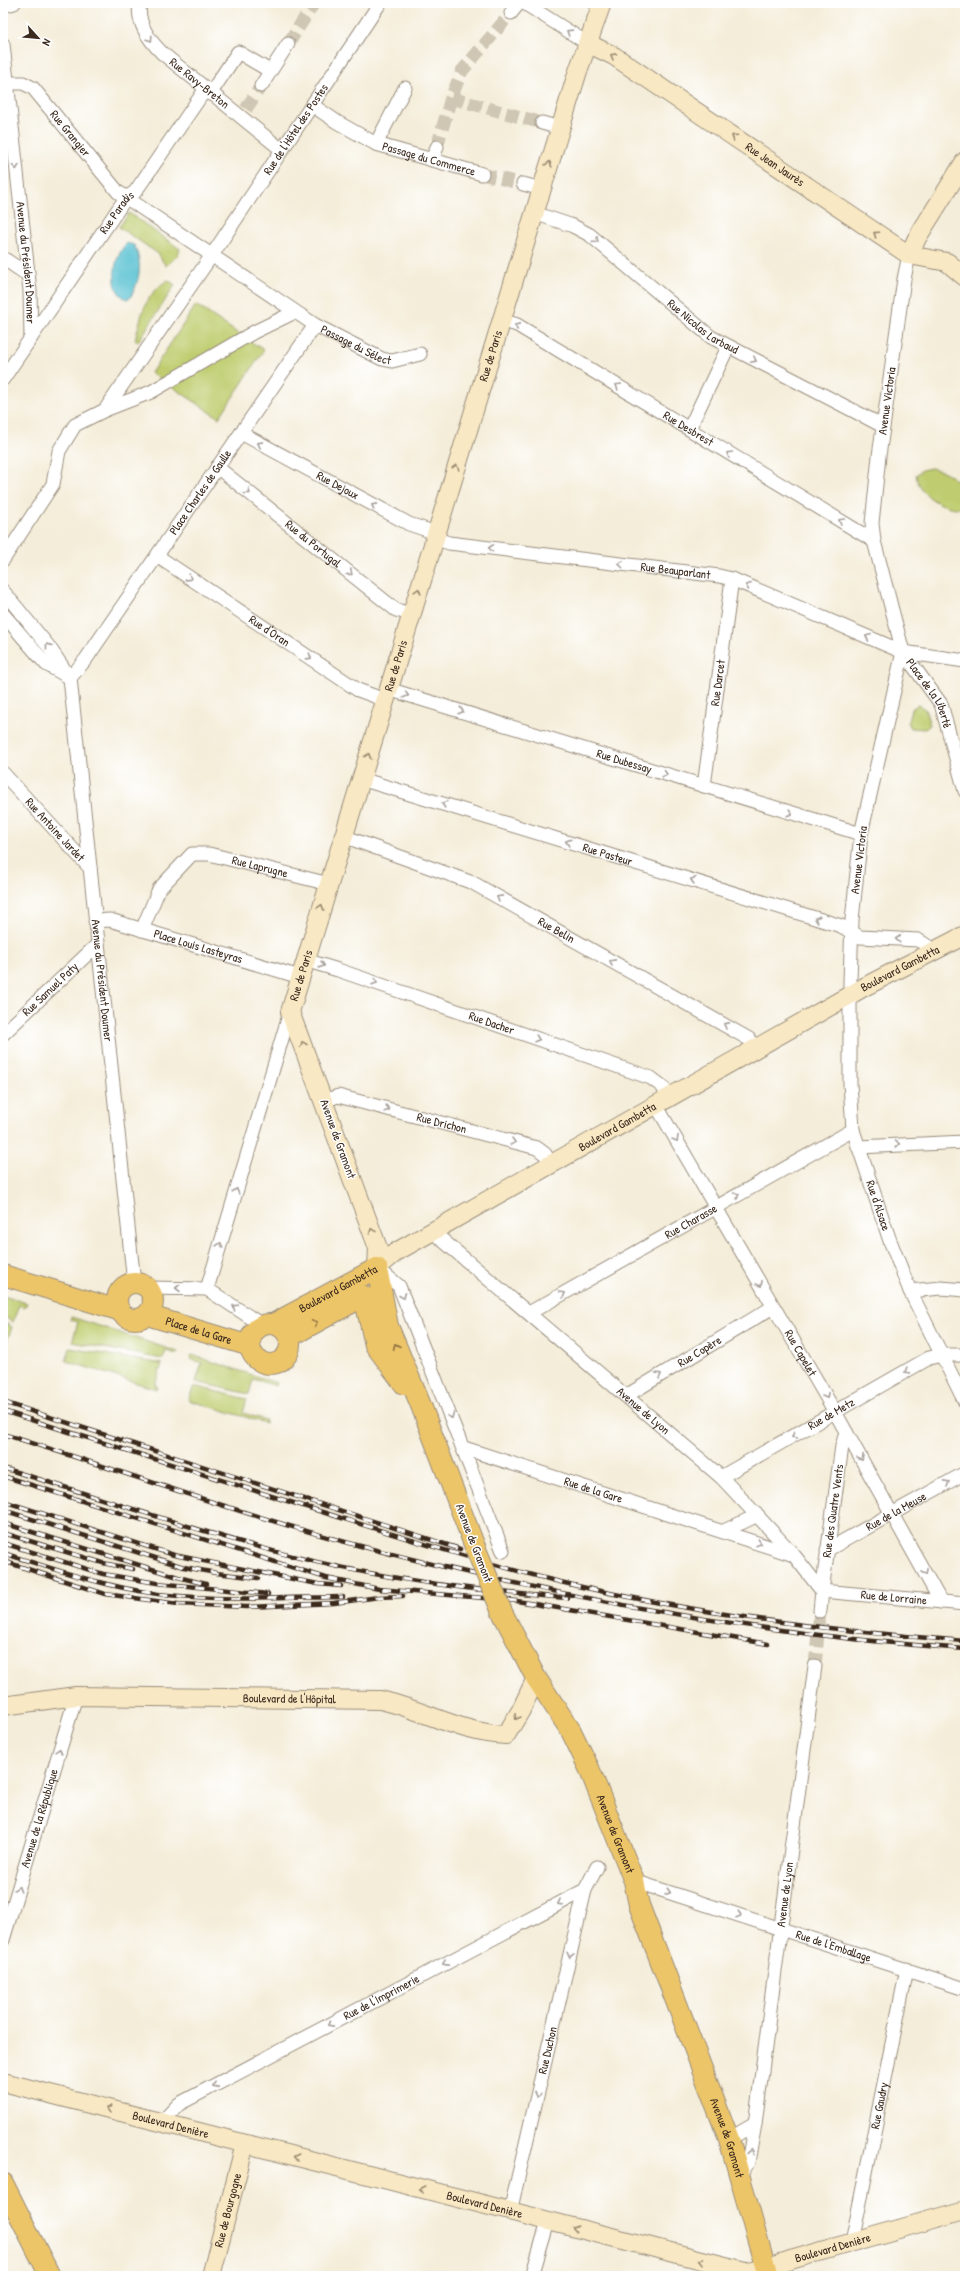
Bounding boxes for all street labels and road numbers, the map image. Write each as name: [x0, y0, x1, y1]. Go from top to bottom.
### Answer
street label: Rue Ravy-Breton: [166, 53, 233, 112]
street label: Rue de l'Hôtel des Postes: [259, 80, 332, 178]
street label: Rue Grangier: [46, 106, 95, 161]
street label: Passage du Commerce: [380, 137, 478, 180]
street label: Rue Jean Jaurès: [742, 138, 808, 190]
street label: Rue Paradis: [95, 186, 137, 237]
street label: Avenue du Président Doumer: [12, 201, 40, 324]
street label: Rue Nicolas Larbaud: [664, 295, 742, 358]
street label: Passage du Sélect: [318, 320, 393, 369]
street label: Rue de Paris: [474, 328, 506, 383]
street label: Avenue Victoria: [873, 366, 900, 436]
street label: Rue Desbrest: [660, 406, 718, 450]
street label: Place Charles de Gaulle: [165, 446, 235, 538]
street label: Rue Dejoux: [314, 466, 362, 503]
street label: Rue du Portugal: [282, 516, 346, 572]
street label: Rue Beauparlant: [640, 557, 712, 583]
street label: Rue d'Oran: [246, 611, 293, 650]
street label: Rue de Paris: [380, 638, 411, 693]
street label: Place de la Liberté: [902, 655, 956, 730]
street label: Rue Darcet: [706, 658, 729, 707]
street label: Rue Dubessay: [595, 744, 654, 777]
street label: Rue Antoine Jardet: [22, 794, 90, 866]
street label: Avenue Victoria: [846, 825, 871, 895]
street label: Rue Pasteur: [581, 838, 635, 870]
street label: Rue Laprugne: [230, 851, 290, 881]
street label: Rue Belin: [535, 912, 578, 947]
street label: Avenue du Président Doumer: [88, 918, 117, 1043]
street label: Place Louis Lasteyras: [152, 925, 245, 967]
street label: Boulevard Gambetta: [857, 941, 942, 996]
street label: Rue de Paris: [285, 947, 317, 1003]
street label: Rue Samuel Paty: [18, 958, 82, 1020]
street label: Rue Dacher: [467, 1007, 517, 1038]
street label: Avenue de Gramont: [316, 1097, 361, 1182]
street label: Boulevard Gambetta: [575, 1097, 659, 1155]
street label: Rue Drichon: [415, 1108, 469, 1137]
street label: Rue d'Alsace: [862, 1178, 895, 1233]
street label: Rue Charasse: [661, 1199, 720, 1243]
street label: Boulevard Gambetta: [296, 1260, 380, 1317]
street label: Place de la Gare: [164, 1312, 234, 1348]
street label: Rue Capelet: [781, 1326, 822, 1380]
street label: Rue Copère: [674, 1331, 725, 1371]
street label: Avenue de Lyon: [613, 1383, 674, 1438]
street label: Rue de Metz: [805, 1393, 857, 1434]
street label: Rue des Quatre Vents: [818, 1463, 848, 1559]
street label: Rue de la Gare: [562, 1472, 625, 1507]
street label: Rue de la Meuse: [862, 1487, 929, 1535]
street label: Avenue de Gramont: [452, 1501, 498, 1585]
street label: Rue de Lorraine: [860, 1586, 928, 1609]
street label: Boulevard de l'Hôpital: [243, 1689, 337, 1707]
street label: Avenue de la République: [16, 1766, 62, 1870]
street label: Avenue de Gramont: [592, 1792, 639, 1876]
street label: Avenue de Lyon: [772, 1861, 797, 1928]
street label: Rue de l'Emballage: [794, 1925, 874, 1966]
street label: Rue de l'Imprimerie: [340, 1970, 422, 2024]
street label: Rue Duchon: [533, 2025, 561, 2076]
street label: Rue Gaudry: [866, 2081, 892, 2131]
street label: Avenue de Gramont: [706, 2095, 749, 2180]
street label: Boulevard Denière: [131, 2106, 211, 2142]
street label: Rue de Bourgogne: [210, 2171, 245, 2249]
street label: Boulevard Denière: [445, 2186, 525, 2222]
street label: Boulevard Denière: [793, 2228, 873, 2266]

